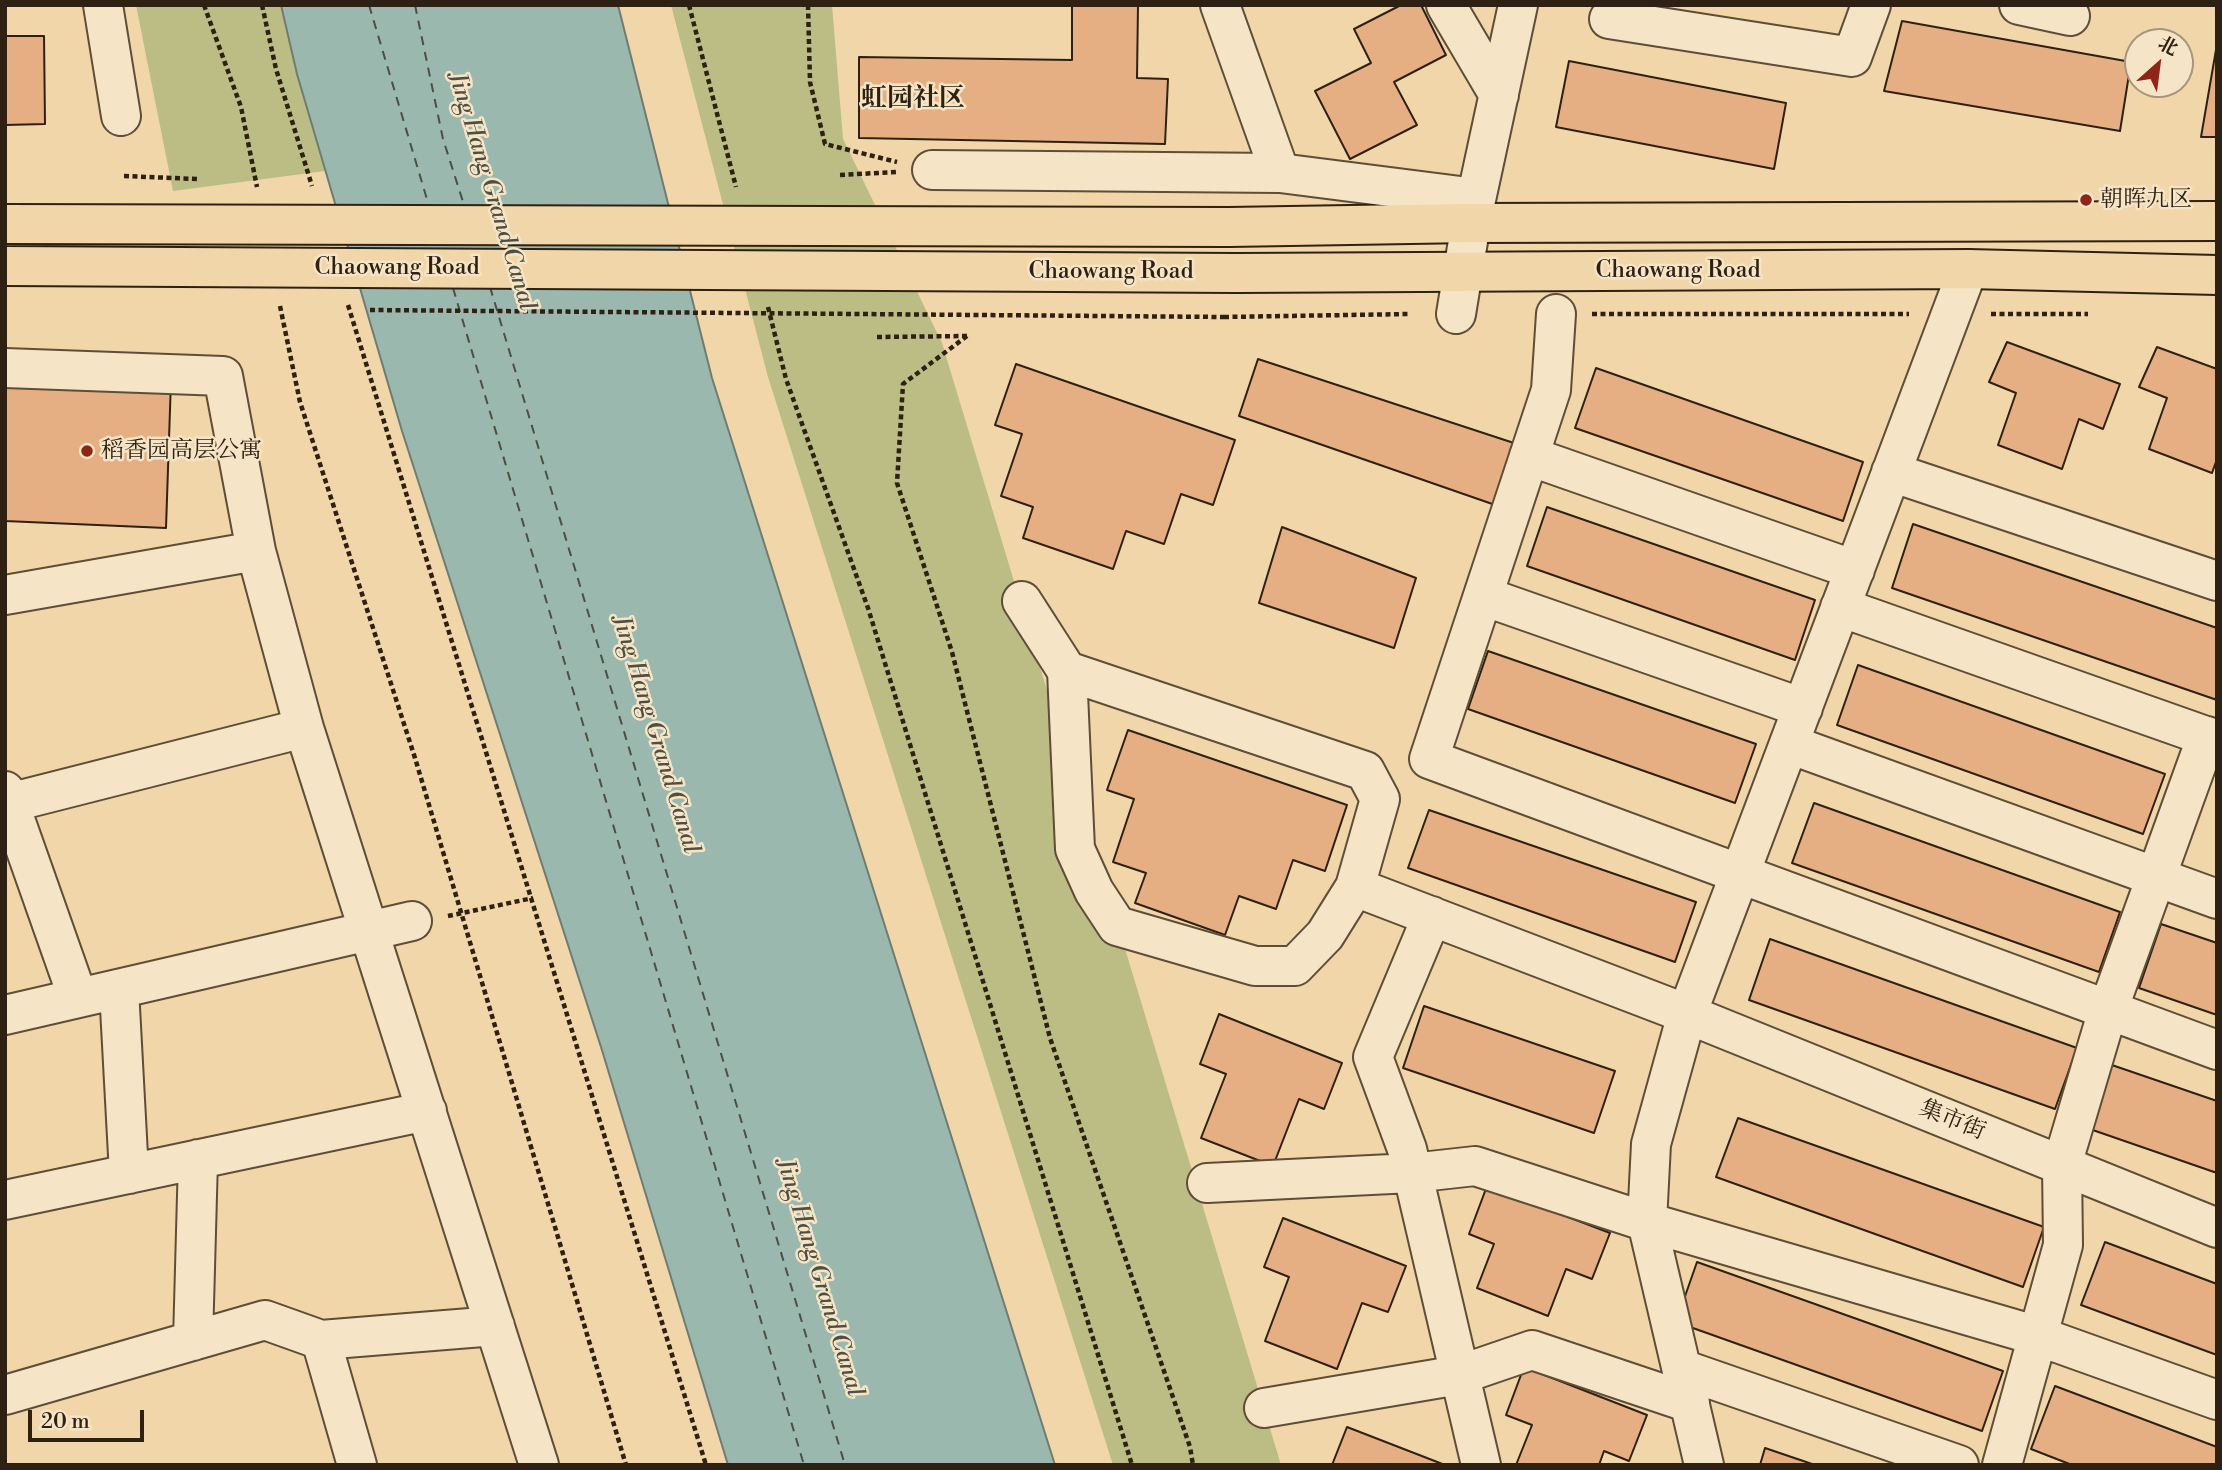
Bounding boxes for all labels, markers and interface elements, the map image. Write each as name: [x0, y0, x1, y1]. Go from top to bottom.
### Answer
north arrow: [2124, 28, 2194, 98]
text: 北: [2154, 31, 2182, 61]
water label: Jing Hang Grand Canal: [441, 70, 541, 314]
district label: 虹园社区: [861, 84, 965, 116]
place label: 朝晖九区: [2100, 186, 2192, 214]
marker: 朝晖九区: [2078, 192, 2094, 208]
street label: Chaowang Road: [314, 254, 480, 282]
street label: Chaowang Road: [1595, 257, 1761, 285]
street label: Chaowang Road: [1028, 258, 1194, 286]
place label: 稻香园高层公寓: [101, 437, 262, 465]
marker: 稻香园高层公寓: [79, 443, 95, 459]
water label: Jing Hang Grand Canal: [605, 613, 705, 857]
street label: 集市街: [1915, 1095, 1989, 1147]
water label: Jing Hang Grand Canal: [769, 1156, 869, 1400]
scale bar: [32, 1396, 147, 1440]
text: 20 m: [41, 1409, 90, 1435]

